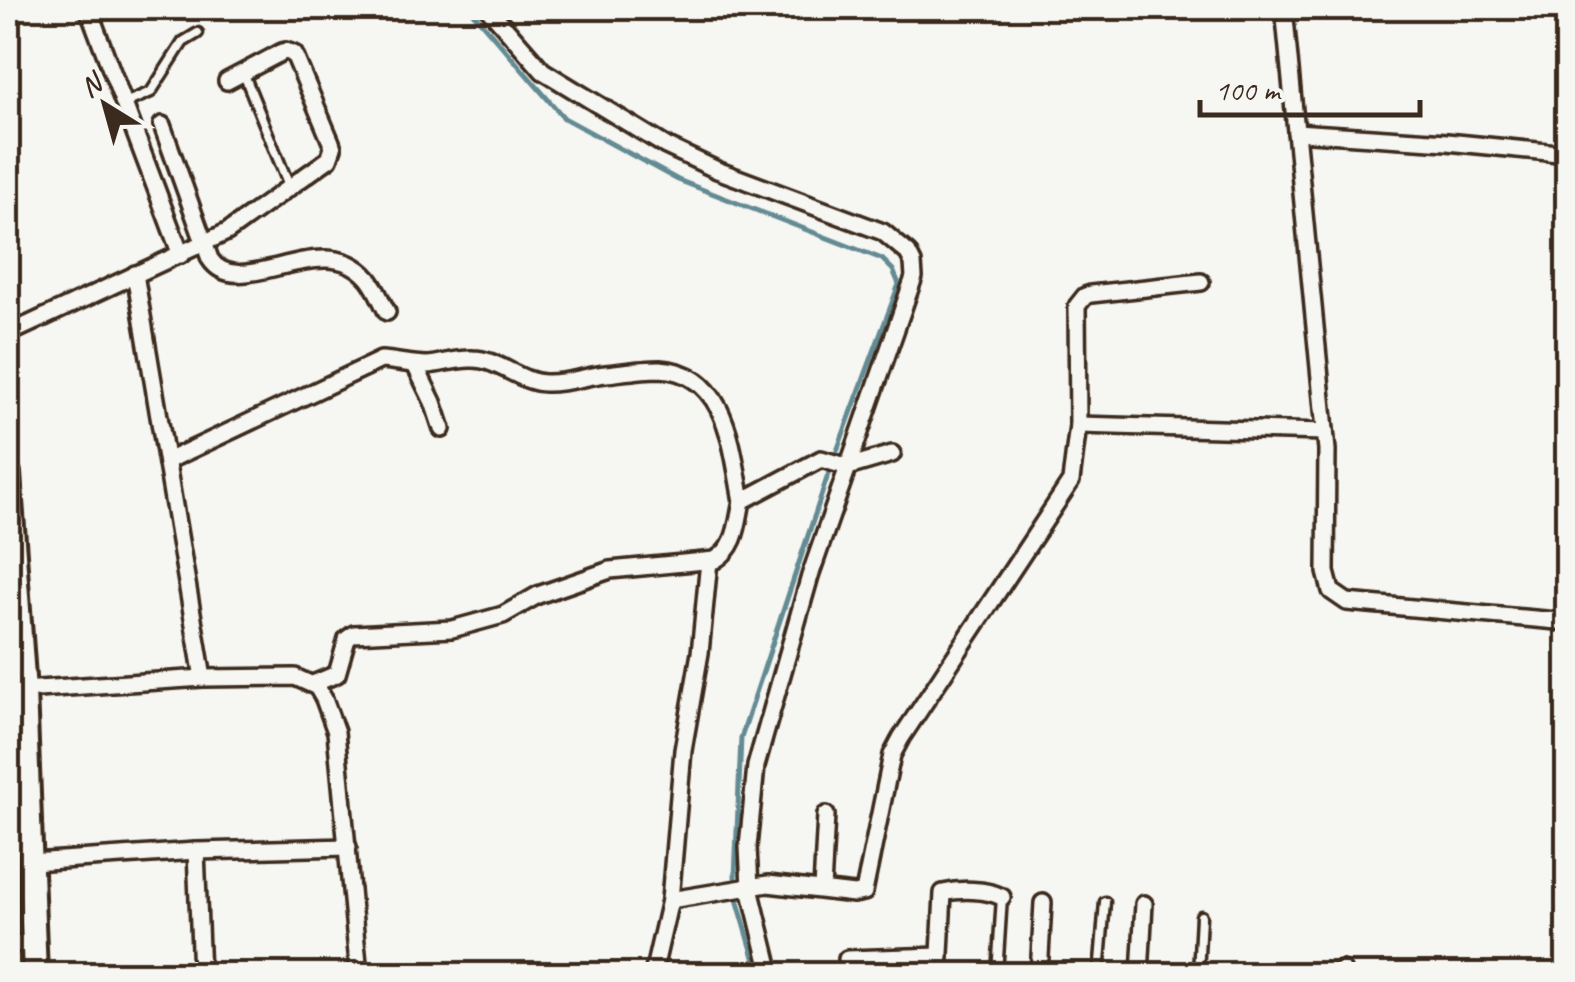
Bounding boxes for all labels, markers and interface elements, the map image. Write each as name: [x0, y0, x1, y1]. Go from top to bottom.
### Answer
north arrow: [55, 55, 155, 155]
scale bar: [1200, 55, 1420, 117]
text: N: [73, 63, 111, 105]
text: 100 m: [1215, 71, 1282, 109]

